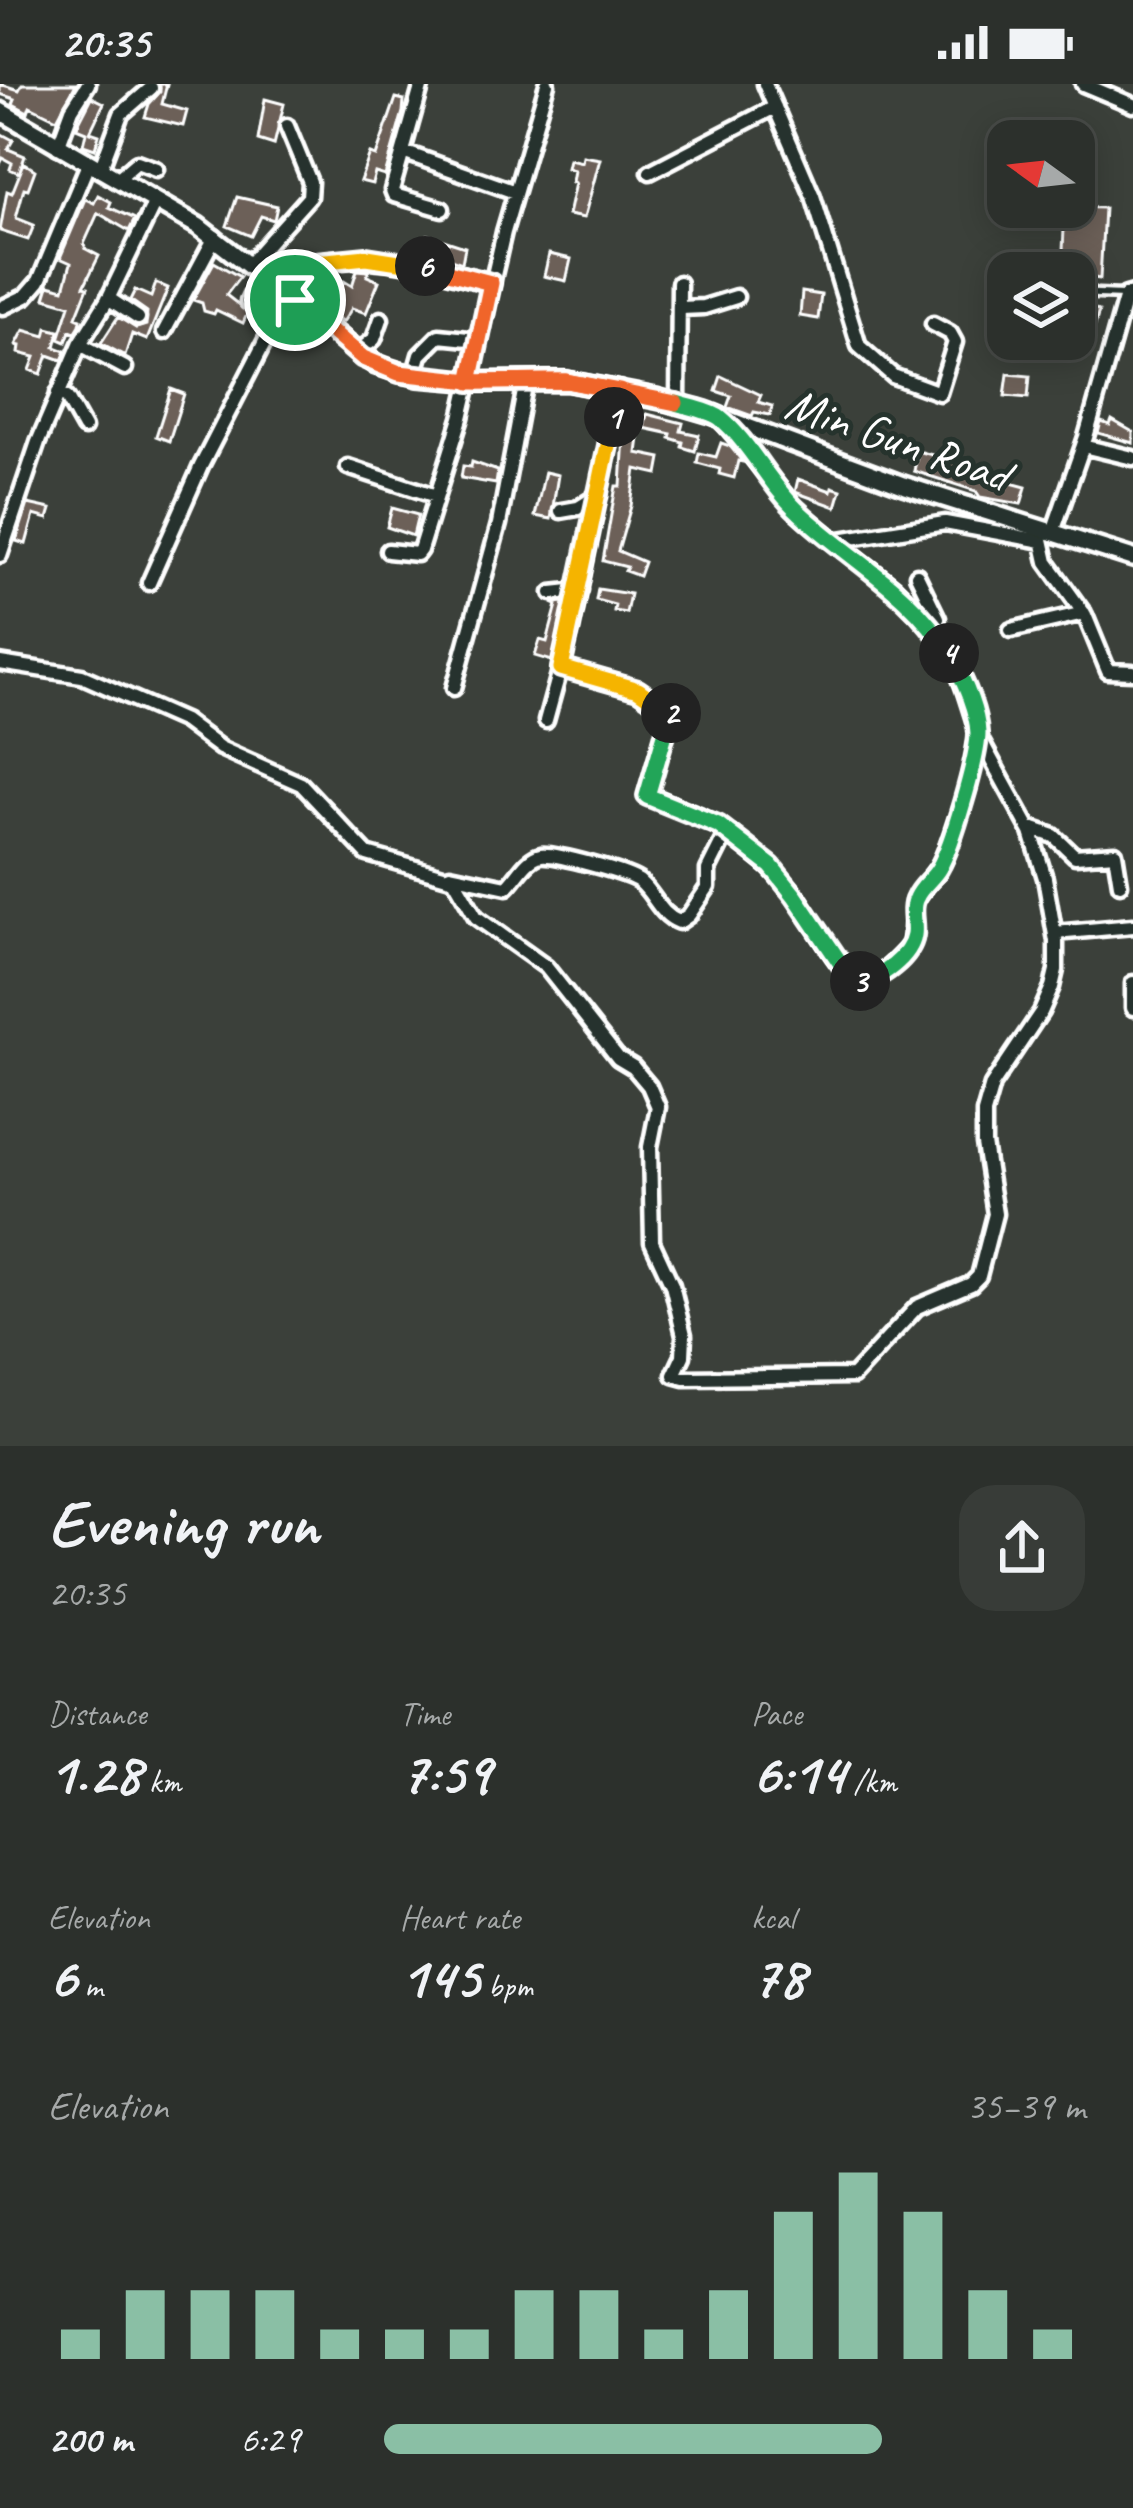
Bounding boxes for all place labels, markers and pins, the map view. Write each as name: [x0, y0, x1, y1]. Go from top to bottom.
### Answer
pin: 6: [395, 236, 455, 296]
pin: [244, 249, 346, 351]
pin: 1: [584, 387, 644, 447]
pin: 4: [919, 623, 979, 683]
pin: 2: [641, 683, 701, 743]
pin: 3: [830, 951, 890, 1011]

